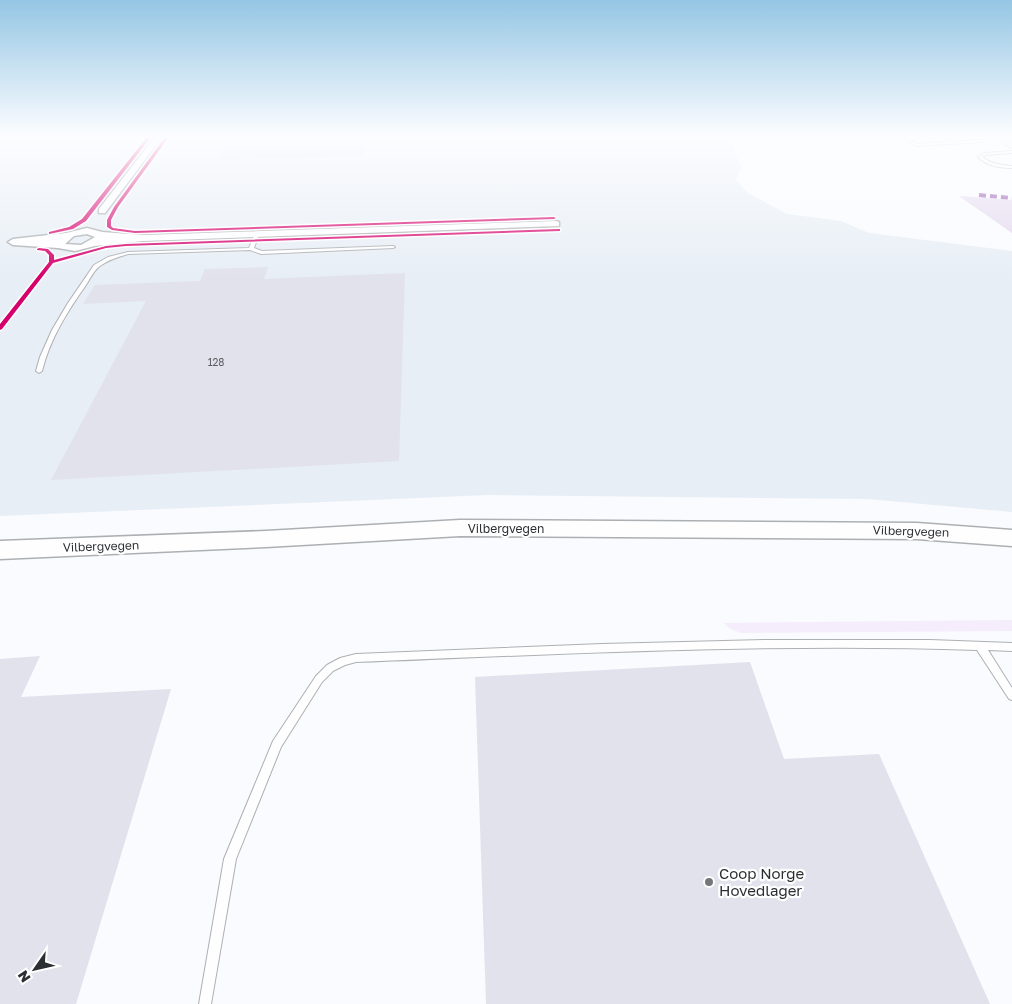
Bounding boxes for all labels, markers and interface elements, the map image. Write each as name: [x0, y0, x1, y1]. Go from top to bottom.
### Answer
house number: 128: [208, 356, 224, 368]
street label: Vilbergvegen: [468, 521, 544, 536]
street label: Vilbergvegen: [872, 522, 950, 540]
street label: Vilbergvegen: [62, 537, 140, 555]
place label: Coop Norge Hovedlager: [719, 864, 805, 899]
marker: Coop Norge Hovedlager: [703, 876, 715, 888]
north arrow: [10, 944, 60, 994]
text: N: [14, 967, 34, 986]

